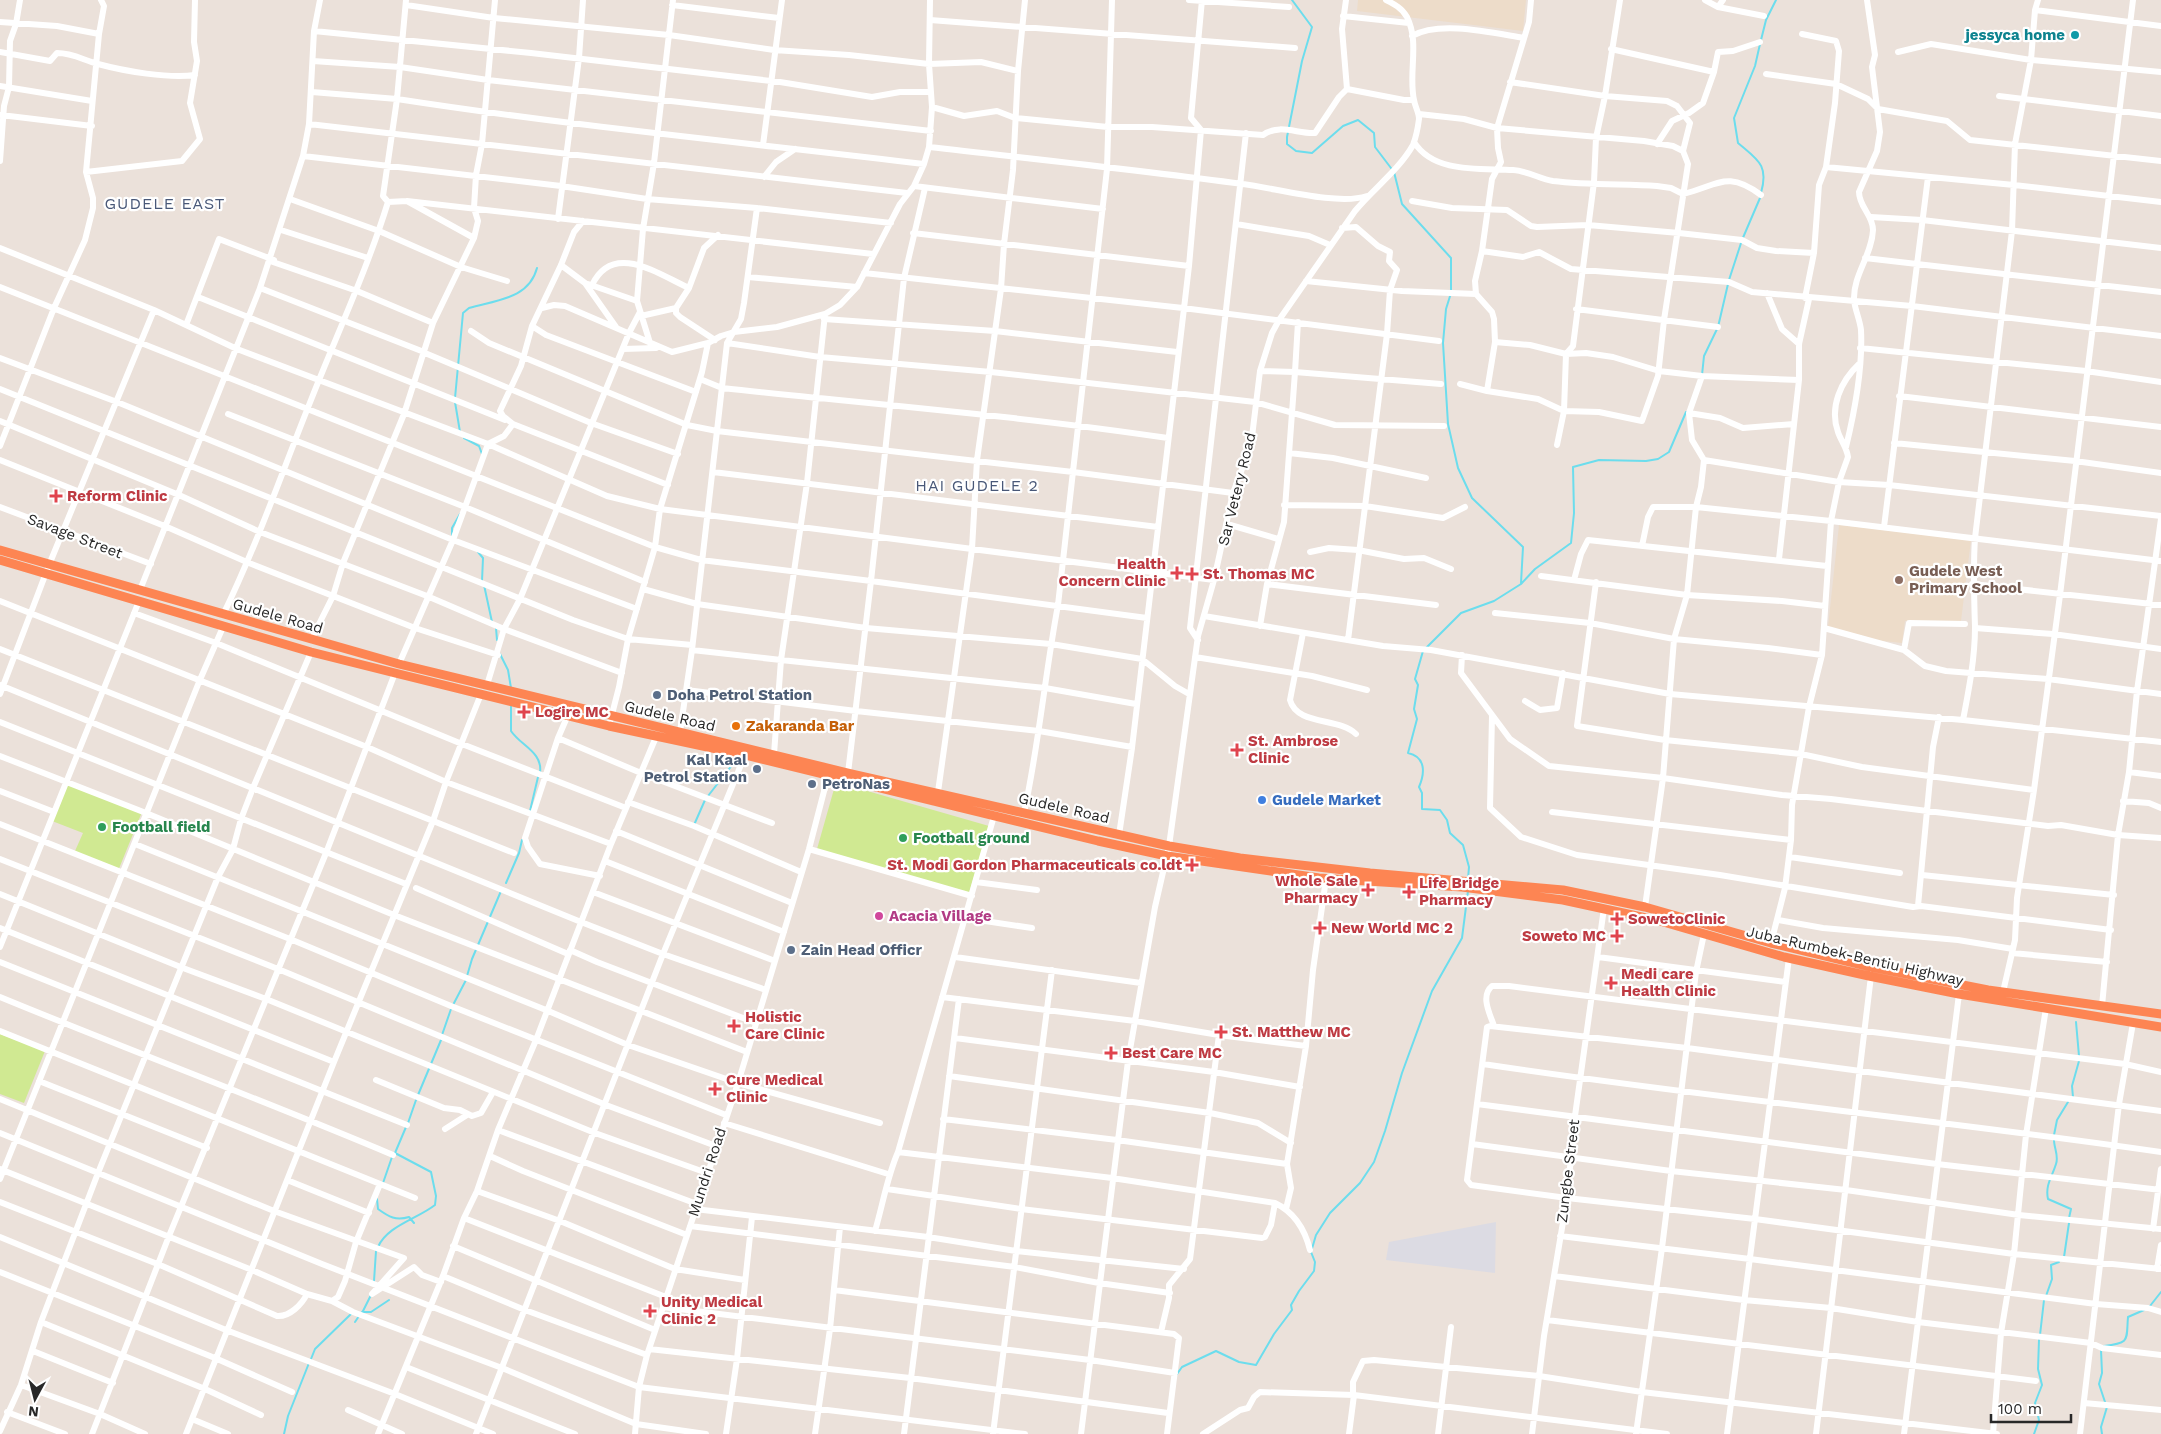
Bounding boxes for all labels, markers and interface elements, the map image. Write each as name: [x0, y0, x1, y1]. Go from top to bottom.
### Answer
place label: jessyca home: [1963, 26, 2065, 44]
marker: jessyca home: [2069, 29, 2081, 41]
district label: GUDELE EAST: [105, 194, 225, 213]
street label: Sar Vetery Road: [1214, 431, 1260, 547]
district label: HAI GUDELE 2: [915, 476, 1039, 495]
place label: Reform Clinic: [67, 487, 168, 505]
marker: Reform Clinic: [49, 489, 63, 503]
street label: Savage Street: [25, 510, 126, 563]
place label: Health Concern Clinic: [1059, 555, 1166, 590]
place label: Gudele West Primary School: [1909, 562, 2022, 597]
place label: St. Thomas MC: [1203, 565, 1315, 583]
marker: Health Concern Clinic: [1170, 566, 1184, 580]
marker: St. Thomas MC: [1185, 567, 1199, 581]
marker: Gudele West Primary School: [1893, 574, 1905, 586]
street label: Gudele Road: [231, 595, 325, 637]
place label: Doha Petrol Station: [667, 686, 812, 704]
marker: Doha Petrol Station: [651, 689, 663, 701]
street label: Gudele Road: [623, 697, 717, 735]
place label: Logire MC: [535, 703, 609, 721]
marker: Logire MC: [517, 705, 531, 719]
place label: Zakaranda Bar: [746, 717, 855, 735]
marker: Zakaranda Bar: [730, 720, 742, 732]
place label: St. Ambrose Clinic: [1248, 732, 1339, 767]
marker: St. Ambrose Clinic: [1230, 743, 1244, 757]
place label: Kal Kaal Petrol Station: [644, 751, 747, 786]
marker: Kal Kaal Petrol Station: [751, 763, 763, 775]
place label: PetroNas: [822, 775, 890, 793]
marker: PetroNas: [806, 778, 818, 790]
street label: Gudele Road: [1017, 789, 1111, 827]
place label: Gudele Market: [1272, 791, 1381, 809]
marker: Gudele Market: [1256, 794, 1268, 806]
place label: Football field: [112, 818, 210, 836]
marker: Football field: [96, 821, 108, 833]
place label: Football ground: [913, 829, 1030, 847]
marker: Football ground: [897, 832, 909, 844]
place label: St. Modi Gordon Pharmaceuticals co.ldt: [887, 856, 1182, 874]
marker: St. Modi Gordon Pharmaceuticals co.ldt: [1186, 859, 1198, 871]
place label: Whole Sale Pharmacy: [1275, 872, 1359, 907]
place label: Life Bridge Pharmacy: [1419, 874, 1499, 909]
marker: Whole Sale Pharmacy: [1362, 884, 1374, 896]
marker: Life Bridge Pharmacy: [1403, 886, 1415, 898]
place label: Acacia Village: [889, 907, 992, 925]
marker: Acacia Village: [873, 910, 885, 922]
place label: SowetoClinic: [1628, 910, 1726, 928]
marker: SowetoClinic: [1610, 912, 1624, 926]
place label: New World MC 2: [1331, 919, 1453, 937]
marker: New World MC 2: [1313, 921, 1327, 935]
street label: Juba-Rumbek-Bentiu Highway: [1745, 922, 1966, 990]
place label: Soweto MC: [1522, 927, 1606, 945]
marker: Soweto MC: [1610, 929, 1624, 943]
place label: Zain Head Officr: [801, 941, 922, 959]
marker: Zain Head Officr: [785, 944, 797, 956]
place label: Medi care Health Clinic: [1621, 965, 1717, 1000]
marker: Medi care Health Clinic: [1605, 977, 1617, 989]
place label: Holistic Care Clinic: [745, 1008, 825, 1043]
marker: Holistic Care Clinic: [727, 1019, 741, 1033]
place label: St. Matthew MC: [1232, 1023, 1351, 1041]
marker: St. Matthew MC: [1214, 1025, 1228, 1039]
place label: Best Care MC: [1122, 1044, 1222, 1062]
marker: Best Care MC: [1104, 1046, 1118, 1060]
place label: Cure Medical Clinic: [726, 1071, 823, 1106]
marker: Cure Medical Clinic: [708, 1082, 722, 1096]
street label: Zungbe Street: [1553, 1118, 1583, 1224]
street label: Mundri Road: [684, 1125, 730, 1219]
place label: Unity Medical Clinic 2: [661, 1293, 762, 1328]
marker: Unity Medical Clinic 2: [643, 1304, 657, 1318]
north arrow: [10, 1374, 60, 1424]
scale bar: [1991, 1392, 2071, 1424]
text: 100 m: [1998, 1400, 2042, 1418]
text: N: [27, 1403, 40, 1420]

